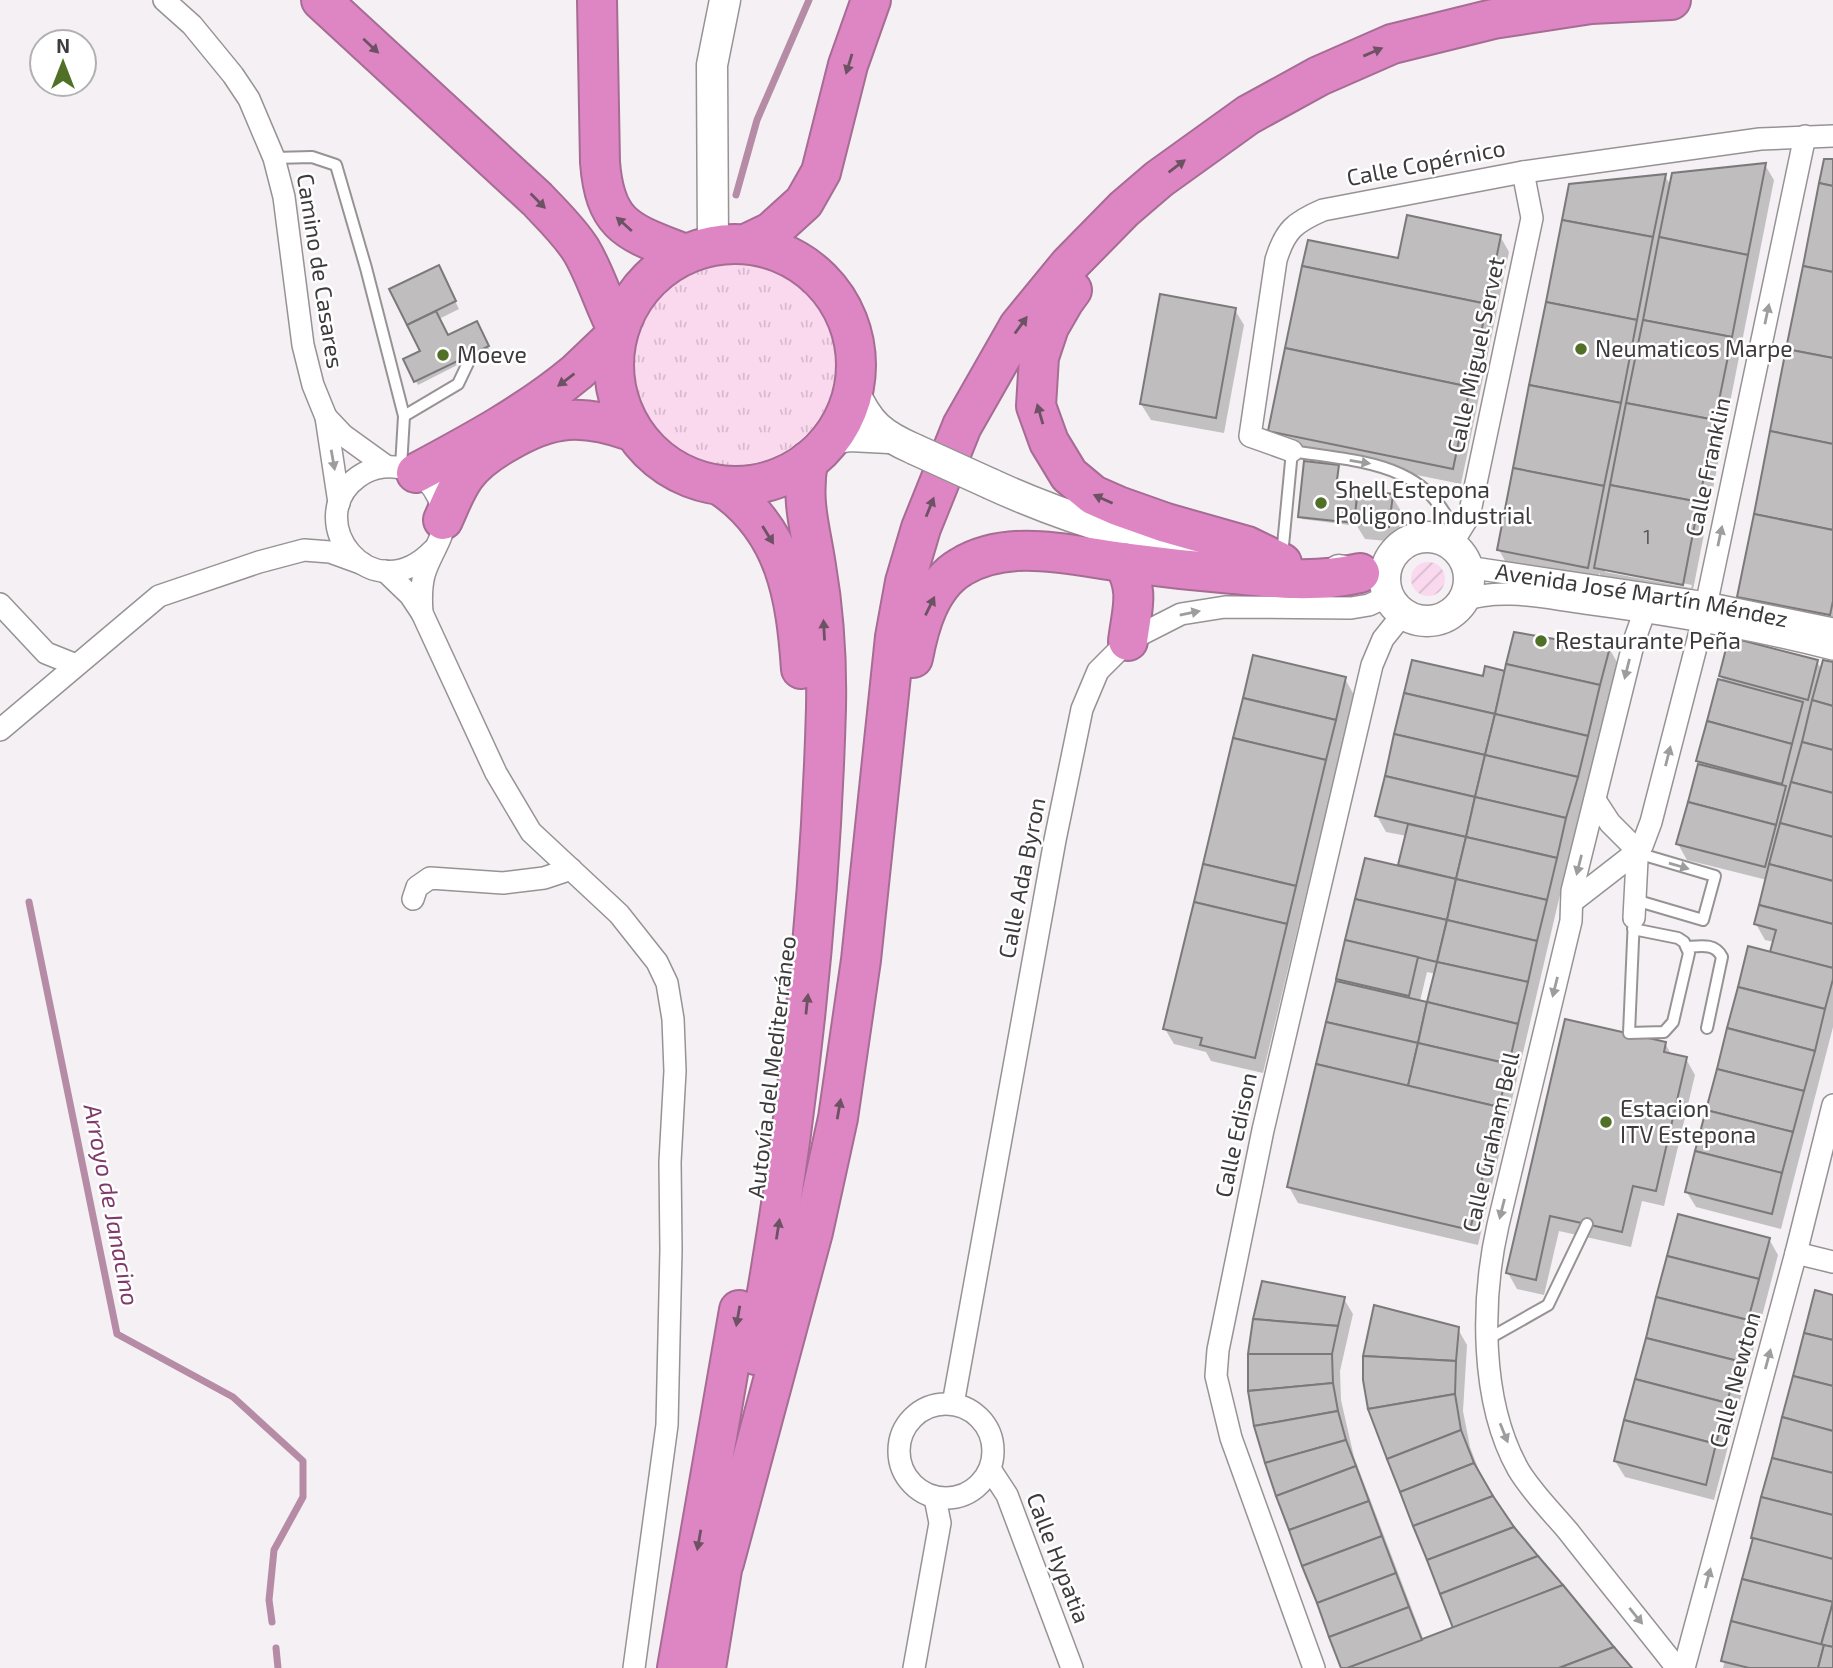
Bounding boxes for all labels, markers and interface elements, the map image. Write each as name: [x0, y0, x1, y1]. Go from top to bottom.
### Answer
north arrow: [28, 28, 98, 98]
text: N: [56, 34, 70, 57]
one-way arrow: [362, 38, 379, 54]
one-way arrow: [1363, 47, 1384, 58]
one-way arrow: [843, 54, 853, 75]
street label: Calle Copérnico: [1344, 133, 1508, 191]
one-way arrow: [1168, 159, 1186, 173]
street label: Camino de Casares: [292, 171, 350, 370]
one-way arrow: [530, 193, 546, 209]
one-way arrow: [615, 216, 633, 232]
street label: Calle Miguel Servet: [1441, 254, 1510, 456]
one-way arrow: [1762, 303, 1773, 325]
one-way arrow: [1014, 316, 1028, 334]
place label: Neumaticos Marpe: [1595, 334, 1793, 362]
place label: Moeve: [457, 340, 527, 368]
marker: Neumaticos Marpe: [1573, 341, 1589, 357]
marker: Moeve: [435, 347, 451, 363]
one-way arrow: [557, 373, 575, 388]
street label: Calle Franklin: [1679, 395, 1735, 539]
one-way arrow: [1034, 403, 1045, 425]
one-way arrow: [328, 449, 339, 471]
one-way arrow: [1349, 457, 1371, 468]
place label: Shell Estepona Poligono Industrial: [1335, 475, 1532, 529]
one-way arrow: [1093, 493, 1113, 505]
marker: Shell Estepona Poligono Industrial: [1313, 495, 1329, 511]
one-way arrow: [924, 496, 935, 517]
one-way arrow: [762, 525, 775, 544]
house number: 1: [1643, 525, 1651, 548]
one-way arrow: [1714, 525, 1725, 547]
street label: Avenida José Martín Méndez: [1494, 556, 1791, 632]
one-way arrow: [924, 596, 935, 616]
one-way arrow: [1179, 608, 1201, 619]
one-way arrow: [818, 619, 829, 641]
place label: Restaurante Peña: [1555, 626, 1741, 654]
marker: Restaurante Peña: [1533, 633, 1549, 649]
one-way arrow: [1621, 658, 1632, 680]
one-way arrow: [1663, 745, 1674, 767]
street label: Calle Ada Byron: [992, 795, 1050, 961]
one-way arrow: [1573, 854, 1584, 876]
one-way arrow: [1669, 861, 1690, 871]
street label: Autovía del Mediterráneo: [741, 934, 801, 1200]
one-way arrow: [1549, 977, 1560, 999]
one-way arrow: [802, 993, 813, 1015]
street label: Calle Graham Bell: [1456, 1048, 1524, 1235]
street label: Calle Edison: [1208, 1070, 1262, 1200]
place label: Estacion ITV Estepona: [1620, 1094, 1756, 1148]
one-way arrow: [834, 1098, 845, 1120]
water label: Arroyo de Janacino: [78, 1100, 146, 1308]
marker: Estacion ITV Estepona: [1598, 1114, 1614, 1130]
one-way arrow: [1496, 1198, 1507, 1220]
one-way arrow: [773, 1218, 784, 1240]
one-way arrow: [732, 1305, 743, 1327]
street label: Calle Newton: [1702, 1309, 1766, 1451]
one-way arrow: [1763, 1348, 1773, 1369]
one-way arrow: [1498, 1422, 1509, 1443]
street label: Calle Hypatia: [1021, 1488, 1097, 1627]
one-way arrow: [693, 1529, 704, 1551]
one-way arrow: [1704, 1568, 1714, 1589]
one-way arrow: [1628, 1607, 1643, 1625]

